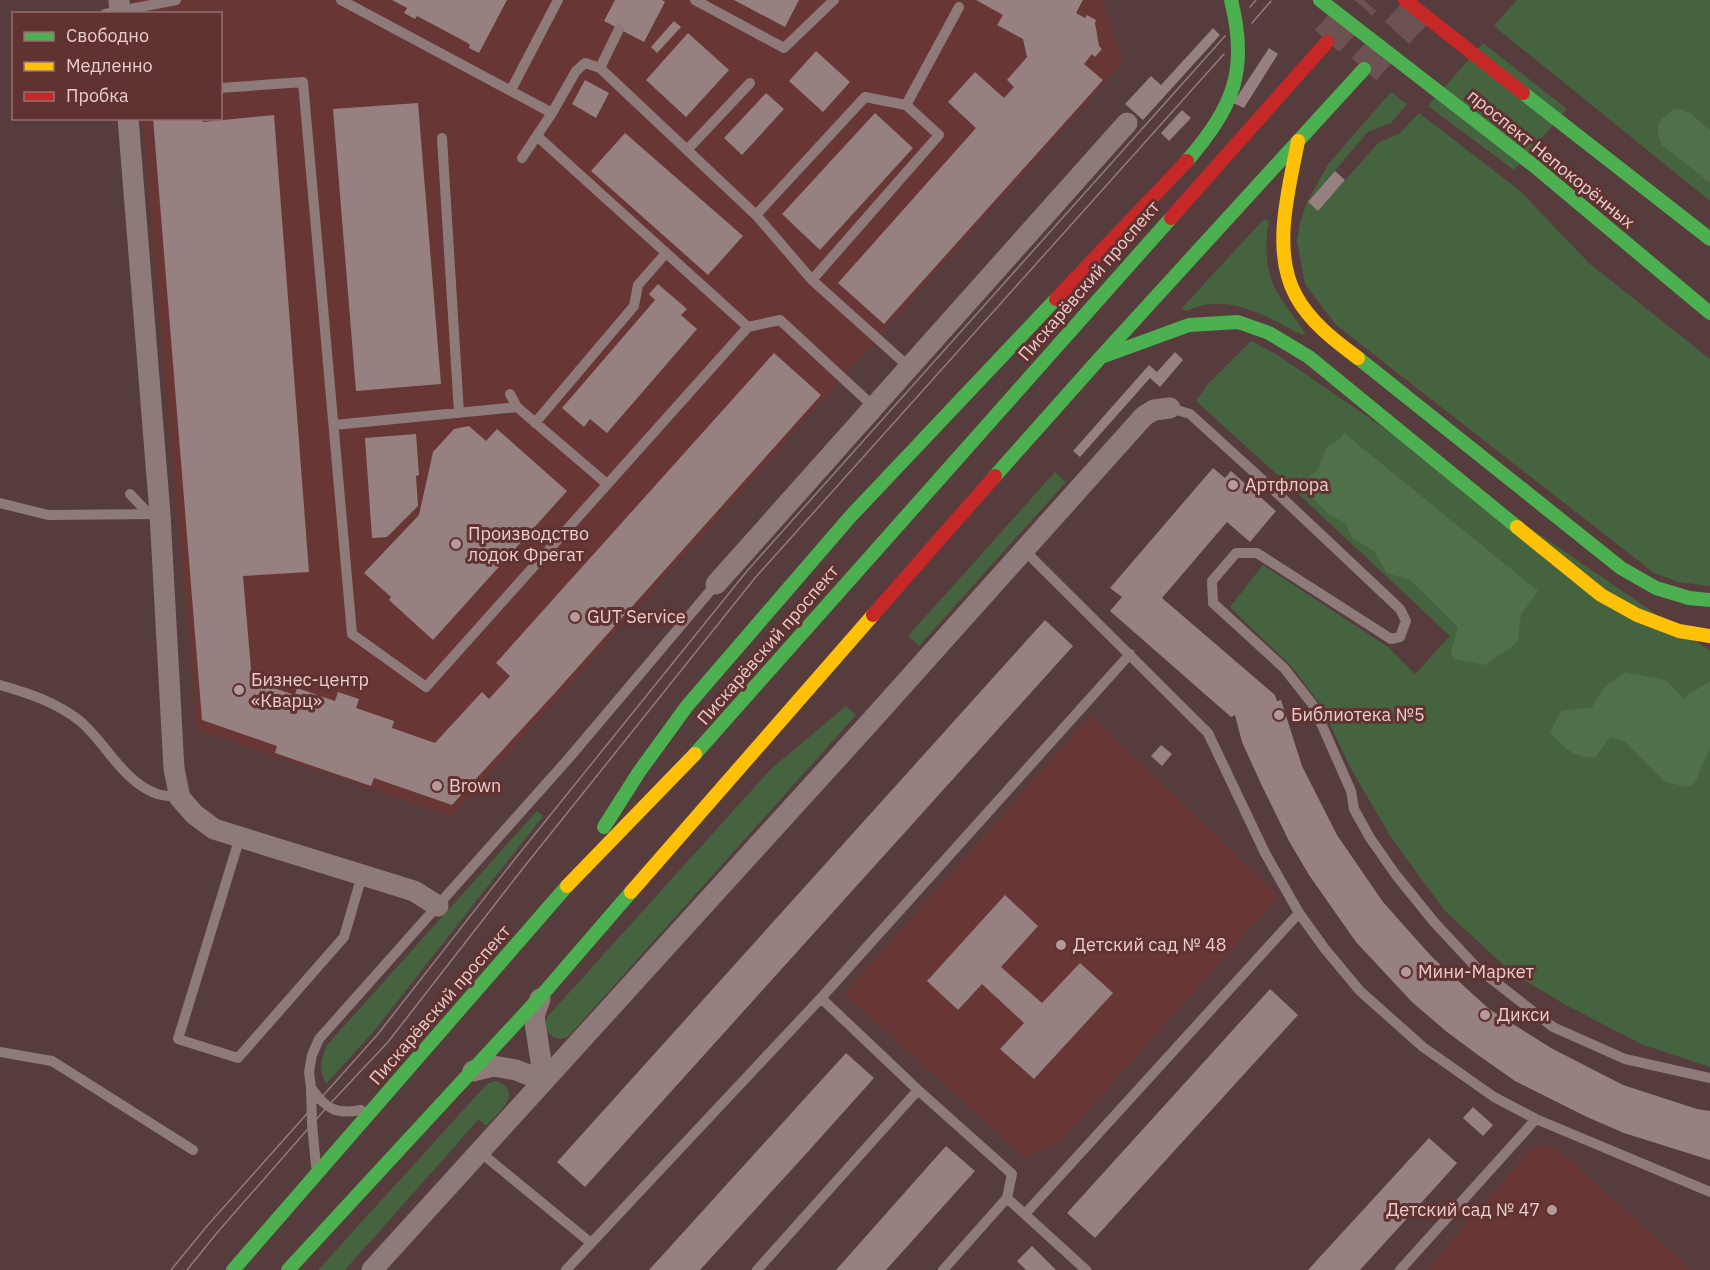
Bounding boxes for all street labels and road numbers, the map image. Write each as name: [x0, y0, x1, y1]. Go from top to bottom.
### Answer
street label: проспект Непокорённых: [1463, 84, 1640, 233]
street label: Пискарёвский проспект: [1013, 196, 1165, 365]
street label: Пискарёвский проспект: [692, 560, 844, 729]
street label: Пискарёвский проспект: [364, 920, 516, 1089]

